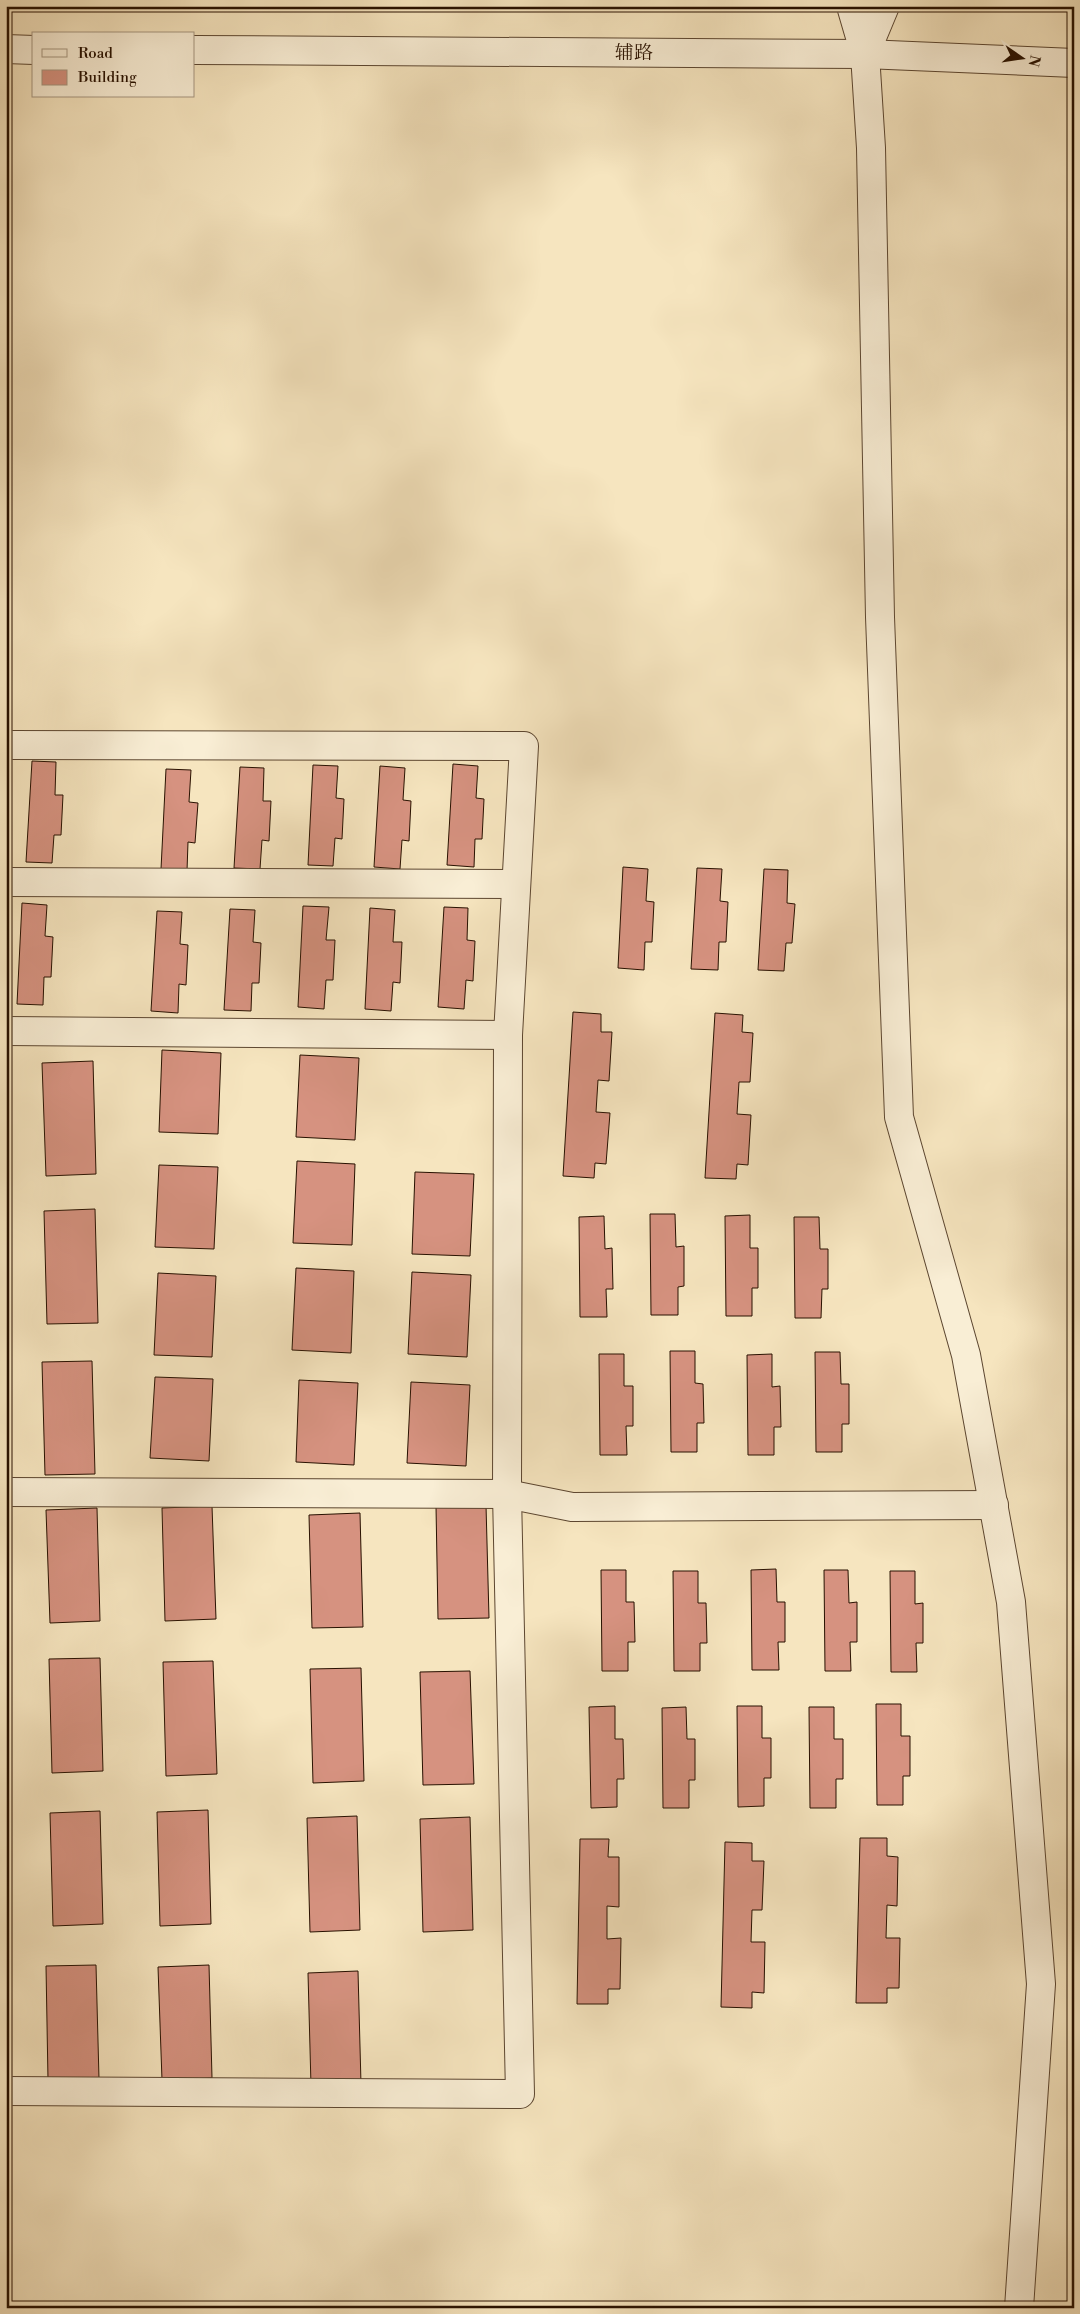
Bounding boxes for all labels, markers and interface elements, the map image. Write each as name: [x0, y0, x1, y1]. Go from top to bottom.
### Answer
legend: [32, 32, 195, 98]
north arrow: [998, 32, 1048, 82]
street label: 辅路: [615, 41, 653, 65]
text: Road: [78, 44, 113, 63]
text: N: [1024, 53, 1044, 68]
text: Building: [77, 68, 137, 87]

